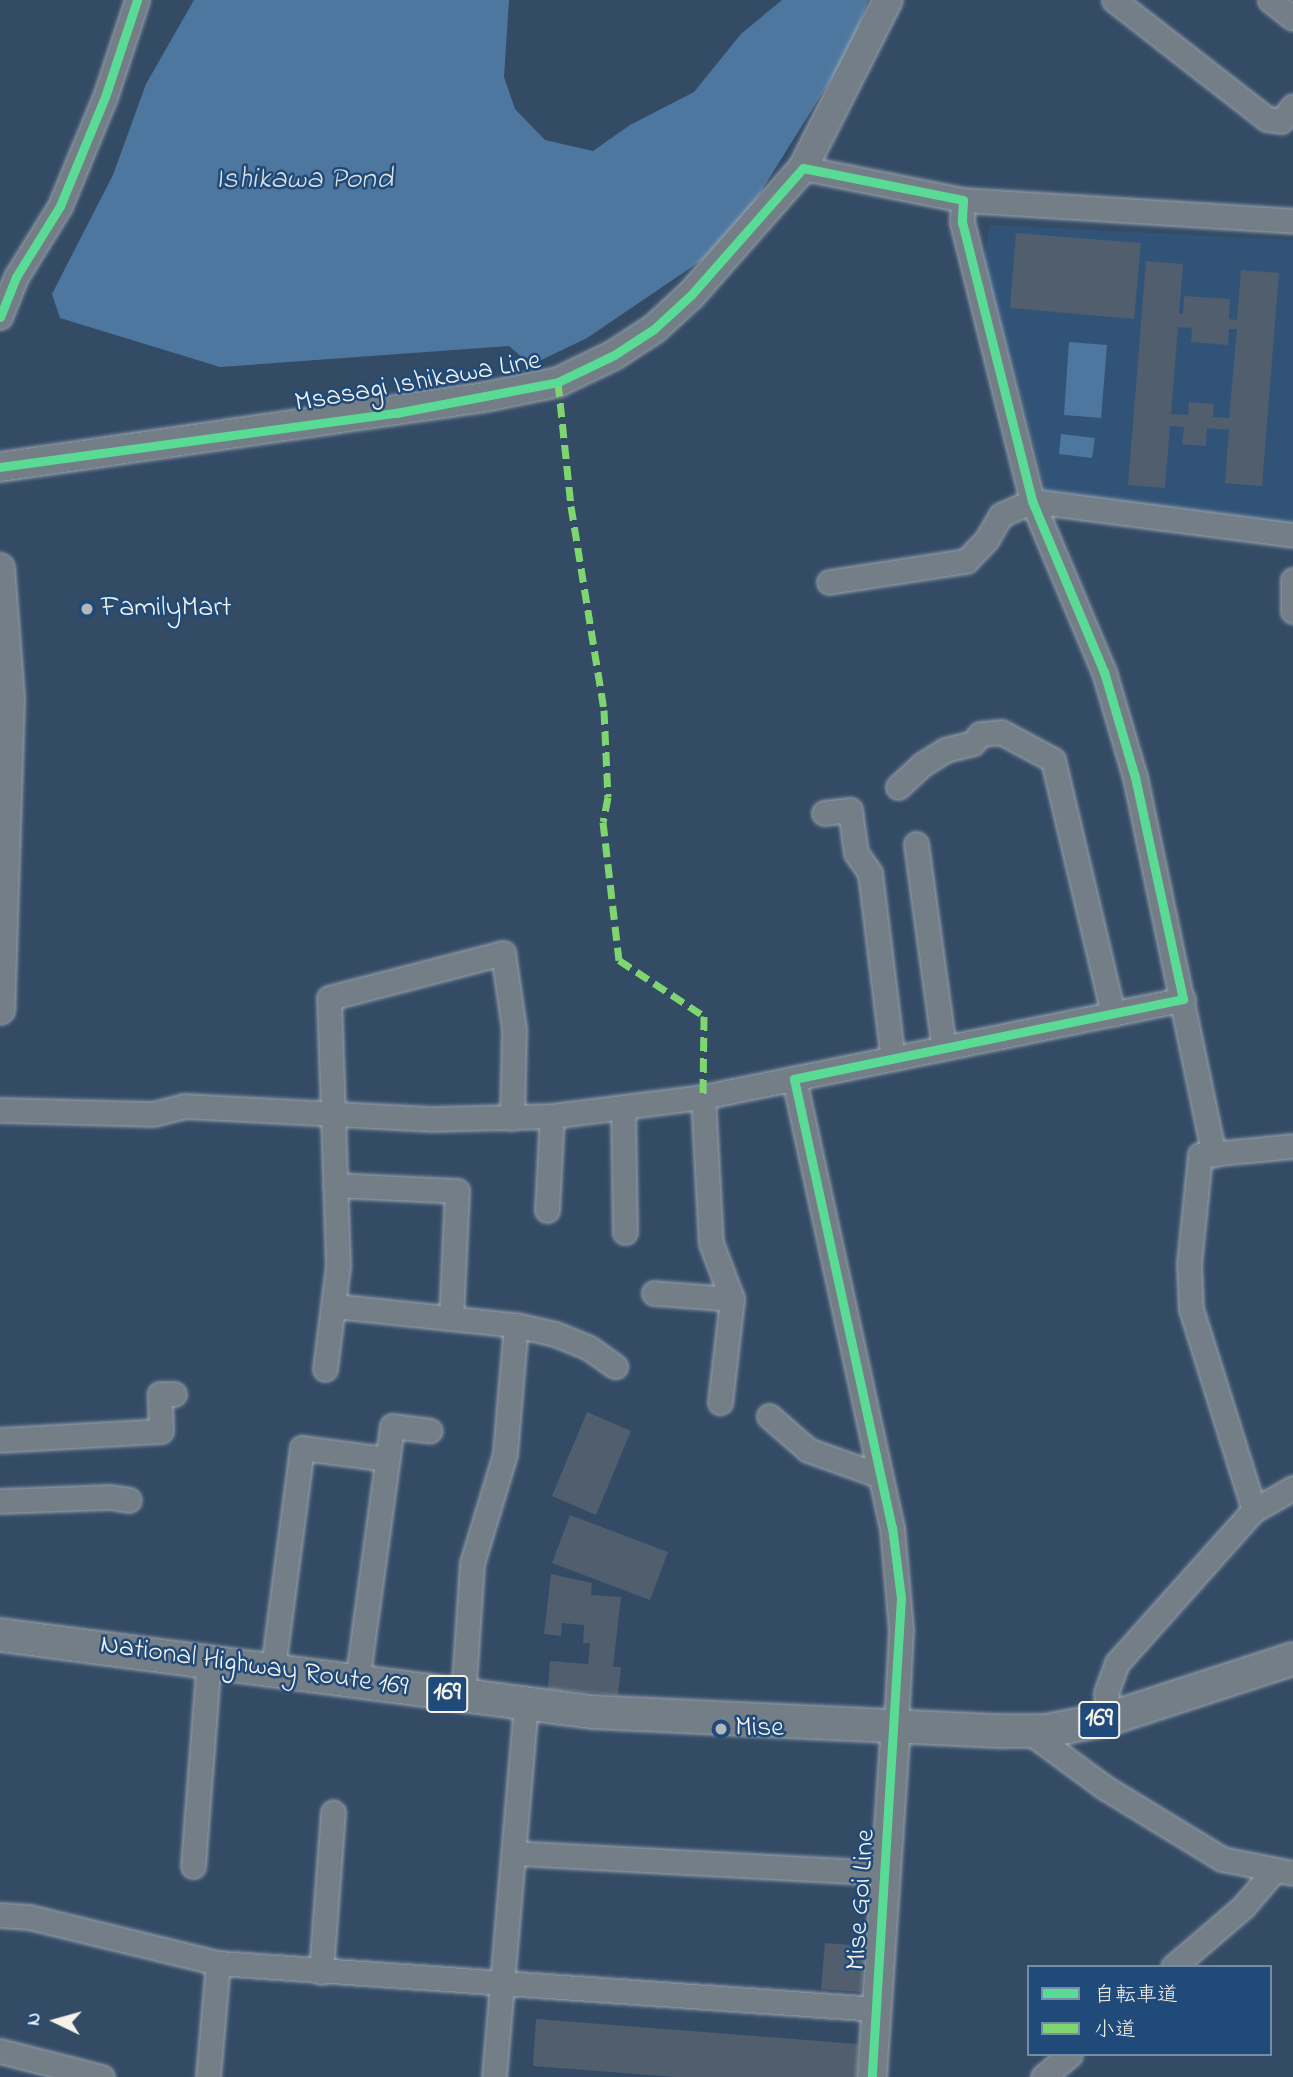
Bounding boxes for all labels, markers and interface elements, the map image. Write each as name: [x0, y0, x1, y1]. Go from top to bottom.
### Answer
water label: Ishikawa Pond: [215, 162, 393, 198]
street label: Msasagi Ishikawa Line: [292, 345, 544, 421]
place label: FamilyMart: [101, 592, 232, 626]
marker: FamilyMart: [79, 601, 95, 617]
street label: National Highway Route 169: [98, 1629, 410, 1705]
road number: 169: [426, 1672, 468, 1716]
road number: 169: [1078, 1698, 1120, 1742]
place label: Mise: [735, 1712, 784, 1746]
marker: Mise: [713, 1721, 729, 1737]
street label: Mise Goi Line: [840, 1828, 884, 1972]
legend: [1027, 1965, 1272, 2056]
text: 自転車道: [1094, 1981, 1178, 2011]
north arrow: [21, 1986, 91, 2056]
text: N: [21, 2012, 49, 2027]
text: 小道: [1094, 2016, 1136, 2046]

